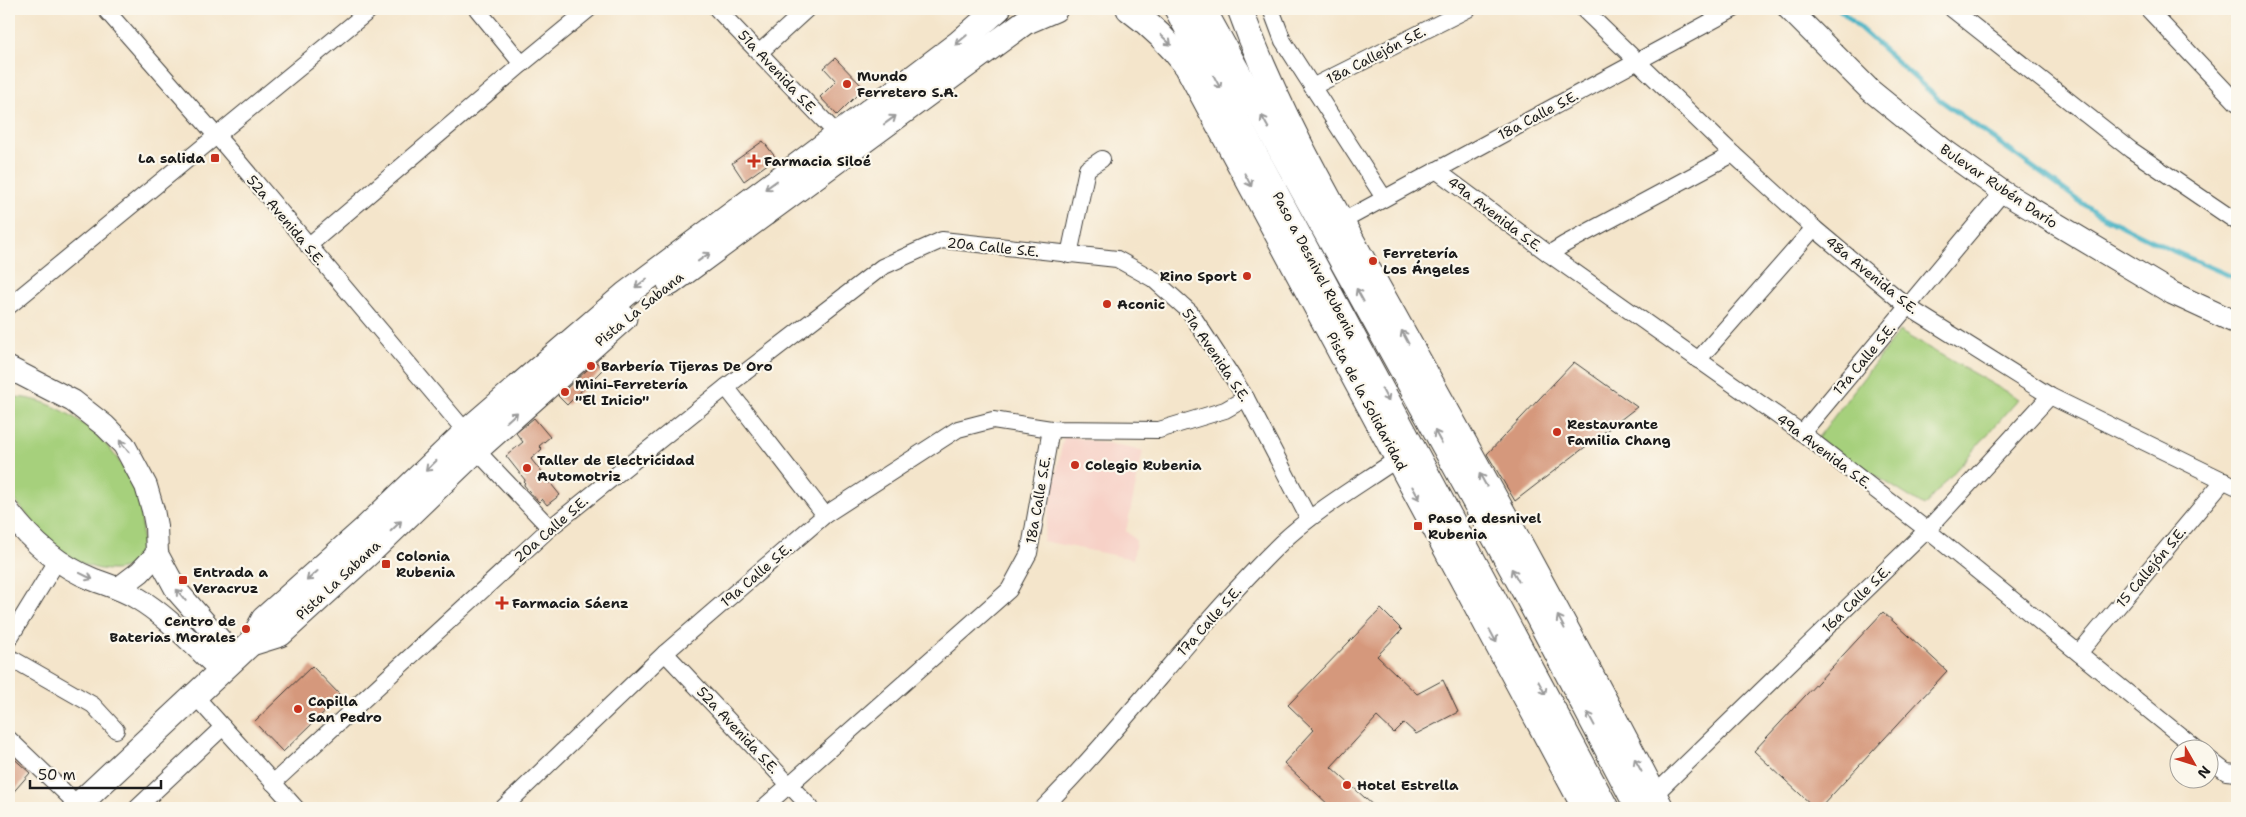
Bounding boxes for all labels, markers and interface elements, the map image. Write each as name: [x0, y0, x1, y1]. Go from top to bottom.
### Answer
street label: 18a Callejón S.E.: [1323, 22, 1429, 88]
street label: 51a Avenida S.E.: [734, 26, 822, 118]
one-way arrow: [1159, 34, 1171, 46]
one-way arrow: [955, 35, 968, 46]
place label: Mundo Ferretero S.A.: [857, 67, 958, 101]
one-way arrow: [1212, 75, 1222, 89]
marker: Mundo Ferretero S.A.: [841, 78, 853, 90]
street label: 18a Calle S.E.: [1495, 86, 1581, 144]
one-way arrow: [1260, 114, 1270, 129]
one-way arrow: [883, 115, 897, 125]
street label: Bulevar Rubén Darío: [1937, 140, 2061, 232]
place label: La salida: [138, 149, 205, 167]
marker: La salida: [209, 152, 221, 164]
place label: Farmacia Siloé: [764, 152, 871, 170]
marker: Farmacia Siloé: [748, 155, 760, 167]
street label: 52a Avenida S.E.: [243, 171, 329, 269]
one-way arrow: [1243, 172, 1253, 187]
street label: 49a Avenida S.E.: [1444, 173, 1546, 255]
one-way arrow: [764, 180, 778, 190]
street label: Paso a Desnivel Rubenia: [1269, 189, 1362, 342]
street label: 48a Avenida S.E.: [1822, 232, 1922, 318]
street label: 20a Calle S.E.: [946, 233, 1040, 261]
place label: Ferretería Los Ángeles: [1383, 244, 1470, 278]
one-way arrow: [697, 252, 711, 262]
marker: Ferretería Los Ángeles: [1367, 255, 1379, 267]
place label: Rino Sport: [1160, 267, 1237, 285]
street label: Pista La Sabana: [591, 268, 687, 350]
marker: Rino Sport: [1241, 270, 1253, 282]
one-way arrow: [634, 278, 648, 288]
one-way arrow: [1355, 288, 1364, 303]
place label: Aconic: [1117, 295, 1165, 313]
marker: Aconic: [1101, 298, 1113, 310]
street label: 51a Avenida S.E.: [1178, 305, 1254, 405]
street label: 17a Calle S.E.: [1829, 319, 1899, 399]
street label: Pista de la Solidaridad: [1323, 329, 1411, 473]
one-way arrow: [1400, 330, 1410, 345]
place label: Barbería Tijeras De Oro: [601, 357, 773, 375]
marker: Barbería Tijeras De Oro: [585, 360, 597, 372]
place label: Mini-Ferretería "El Inicio": [575, 375, 688, 409]
marker: Mini-Ferretería "El Inicio": [559, 386, 571, 398]
one-way arrow: [1381, 387, 1390, 402]
street label: 49a Avenida S.E.: [1773, 410, 1875, 492]
one-way arrow: [506, 412, 519, 423]
place label: Restaurante Familia Chang: [1567, 415, 1671, 449]
marker: Restaurante Familia Chang: [1551, 426, 1563, 438]
one-way arrow: [1433, 431, 1443, 445]
one-way arrow: [118, 440, 129, 453]
place label: Taller de Electricidad Automotriz: [537, 451, 695, 485]
street label: 18a Calle S.E.: [1021, 455, 1055, 545]
place label: Colegio Rubenia: [1085, 456, 1202, 474]
marker: Colegio Rubenia: [1069, 459, 1081, 471]
one-way arrow: [424, 460, 437, 472]
marker: Taller de Electricidad Automotriz: [521, 462, 533, 474]
one-way arrow: [1478, 472, 1488, 487]
one-way arrow: [1411, 485, 1421, 500]
street label: 20a Calle S.E.: [510, 492, 592, 566]
place label: Paso a desnivel Rubenia: [1428, 509, 1542, 543]
one-way arrow: [390, 520, 403, 532]
marker: Paso a desnivel Rubenia: [1412, 520, 1424, 532]
street label: 15 Callejón S.E.: [2112, 523, 2190, 611]
street label: Pista La Sabana: [292, 536, 384, 624]
street label: 19a Calle S.E.: [717, 539, 795, 611]
place label: Colonia Rubenia: [396, 547, 455, 581]
marker: Colonia Rubenia: [380, 558, 392, 570]
street label: 16a Calle S.E.: [1818, 562, 1894, 636]
place label: Entrada a Veracruz: [193, 563, 269, 597]
one-way arrow: [1509, 568, 1519, 583]
one-way arrow: [305, 571, 318, 582]
one-way arrow: [78, 572, 93, 581]
marker: Entrada a Veracruz: [177, 574, 189, 586]
street label: 17a Calle S.E.: [1173, 582, 1245, 660]
one-way arrow: [176, 588, 186, 602]
place label: Farmacia Sáenz: [512, 594, 629, 612]
marker: Farmacia Sáenz: [496, 597, 508, 609]
place label: Centro de Baterias Morales: [110, 612, 236, 646]
one-way arrow: [1556, 615, 1565, 630]
marker: Centro de Baterias Morales: [240, 623, 252, 635]
one-way arrow: [1488, 628, 1498, 643]
one-way arrow: [1537, 681, 1547, 696]
street label: 52a Avenida S.E.: [693, 683, 783, 777]
place label: Capilla San Pedro: [308, 692, 382, 726]
marker: Capilla San Pedro: [292, 703, 304, 715]
one-way arrow: [1586, 711, 1596, 726]
north arrow: [2168, 740, 2218, 790]
scale bar: [30, 757, 161, 789]
one-way arrow: [1633, 758, 1642, 773]
text: N: [2194, 762, 2215, 782]
text: 50 m: [38, 765, 76, 785]
place label: Hotel Estrella: [1357, 776, 1459, 794]
marker: Hotel Estrella: [1341, 779, 1353, 791]

